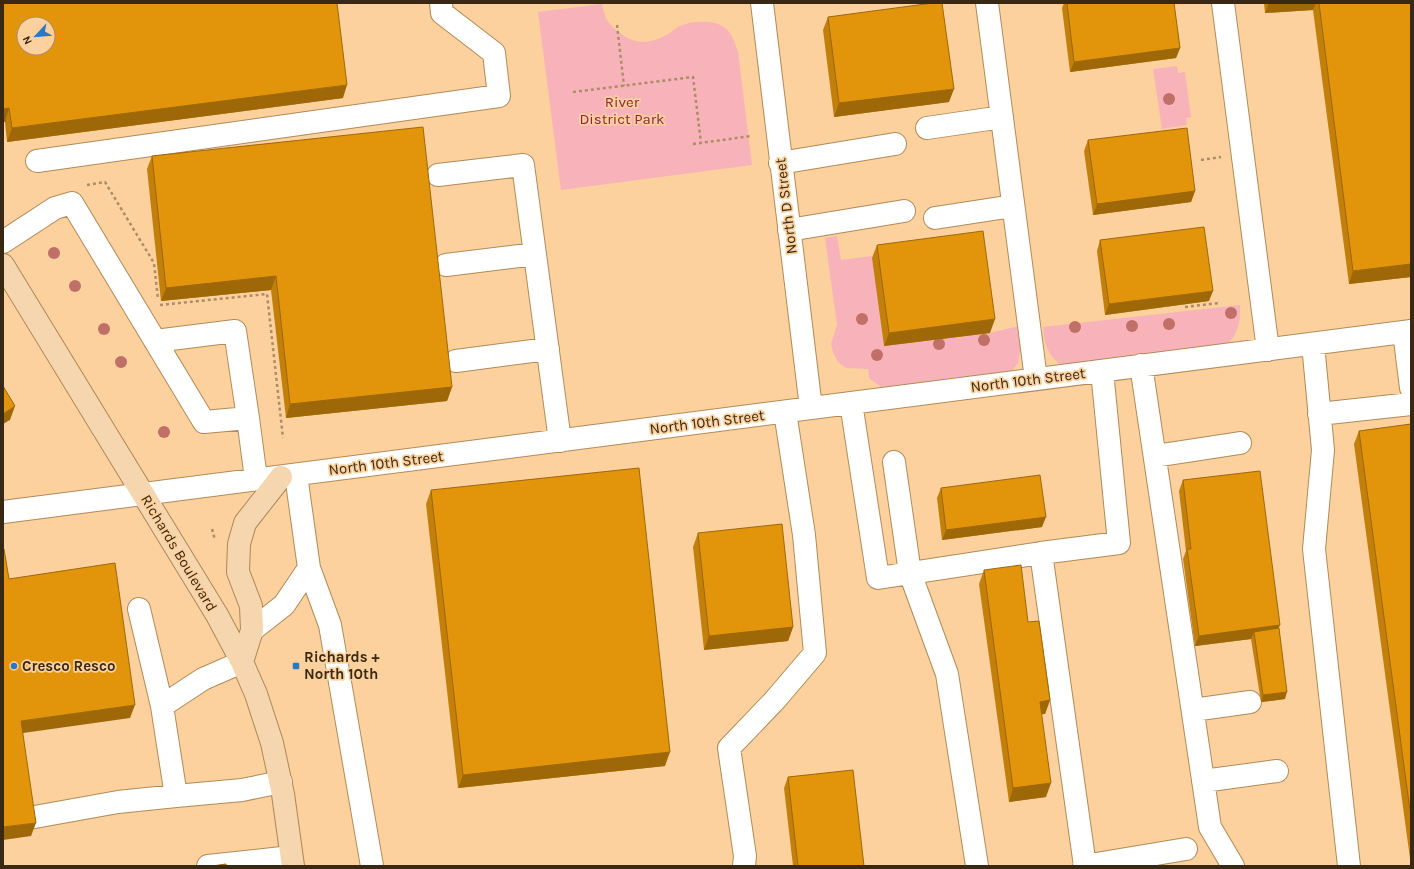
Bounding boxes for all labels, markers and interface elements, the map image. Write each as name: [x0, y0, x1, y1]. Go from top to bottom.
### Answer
north arrow: [16, 16, 56, 56]
text: N: [20, 34, 35, 47]
park label: River District Park: [579, 93, 665, 128]
street label: North D Street: [771, 157, 801, 255]
street label: North 10th Street: [970, 364, 1087, 396]
street label: North 10th Street: [649, 406, 766, 438]
street label: North 10th Street: [328, 447, 445, 479]
street label: Richards Boulevard: [137, 491, 221, 615]
place label: Richards + North 10th: [304, 648, 380, 683]
place label: Cresco Resco: [22, 657, 115, 675]
marker: Cresco Resco: [9, 661, 19, 671]
marker: Richards + North 10th: [291, 661, 301, 671]

